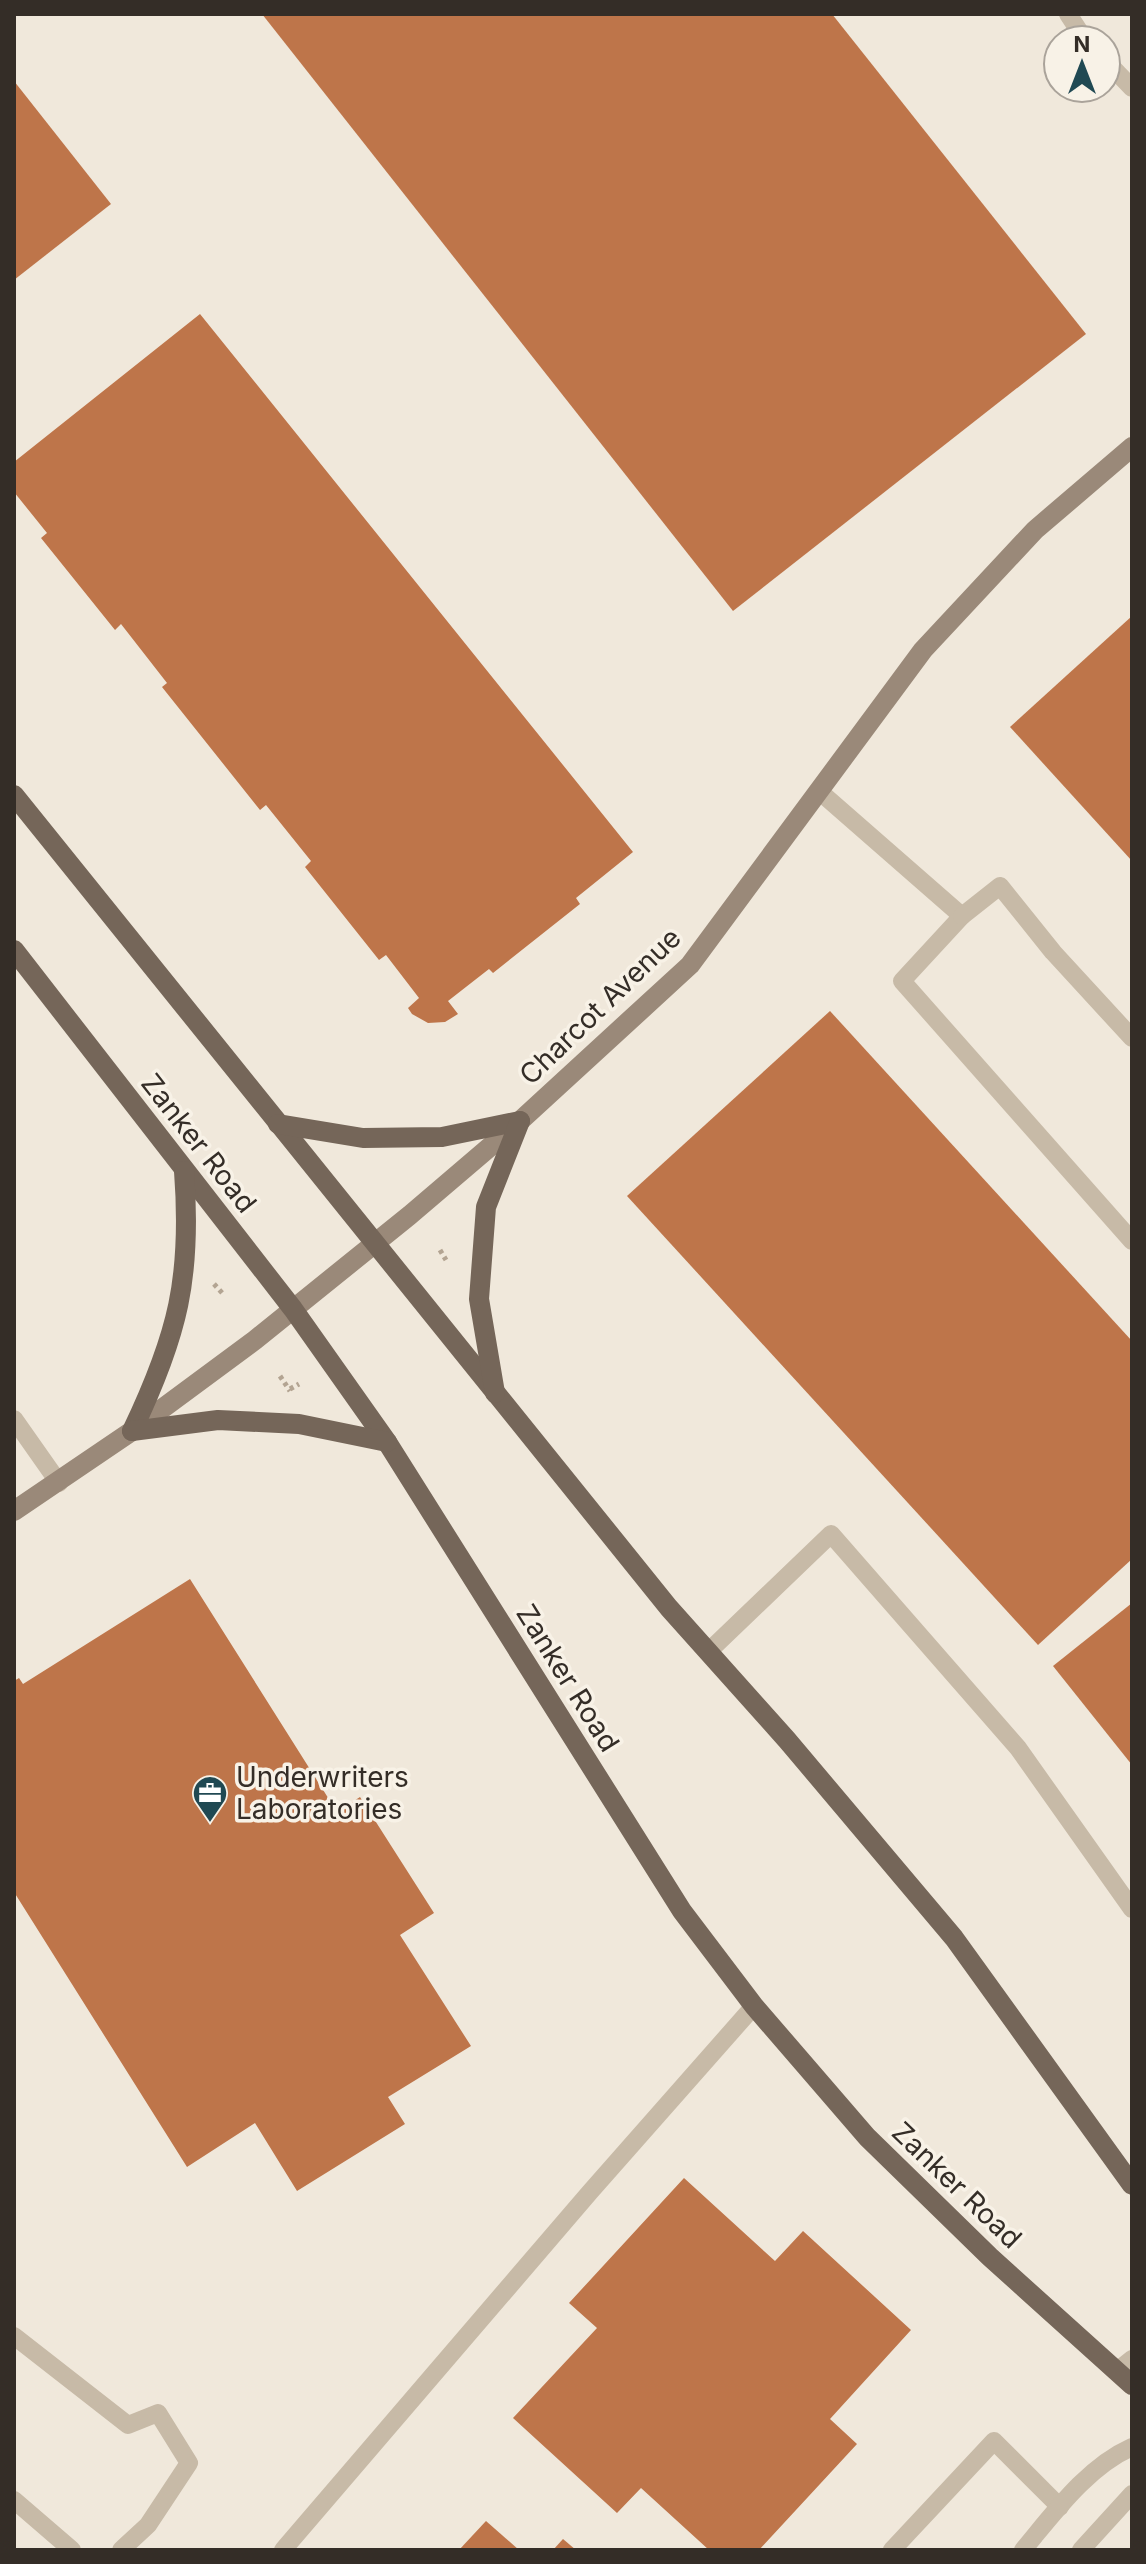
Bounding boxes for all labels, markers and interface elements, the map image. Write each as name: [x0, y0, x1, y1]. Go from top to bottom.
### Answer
north arrow: [1042, 24, 1122, 104]
text: N: [1074, 31, 1090, 57]
street label: Charcot Avenue: [512, 920, 688, 1092]
street label: Zanker Road: [134, 1067, 264, 1219]
street label: Zanker Road: [509, 1598, 627, 1758]
place label: Underwriters Laboratories: [236, 1760, 409, 1826]
office icon: Underwriters Laboratories: [191, 1774, 229, 1824]
street label: Zanker Road: [885, 2115, 1029, 2255]

